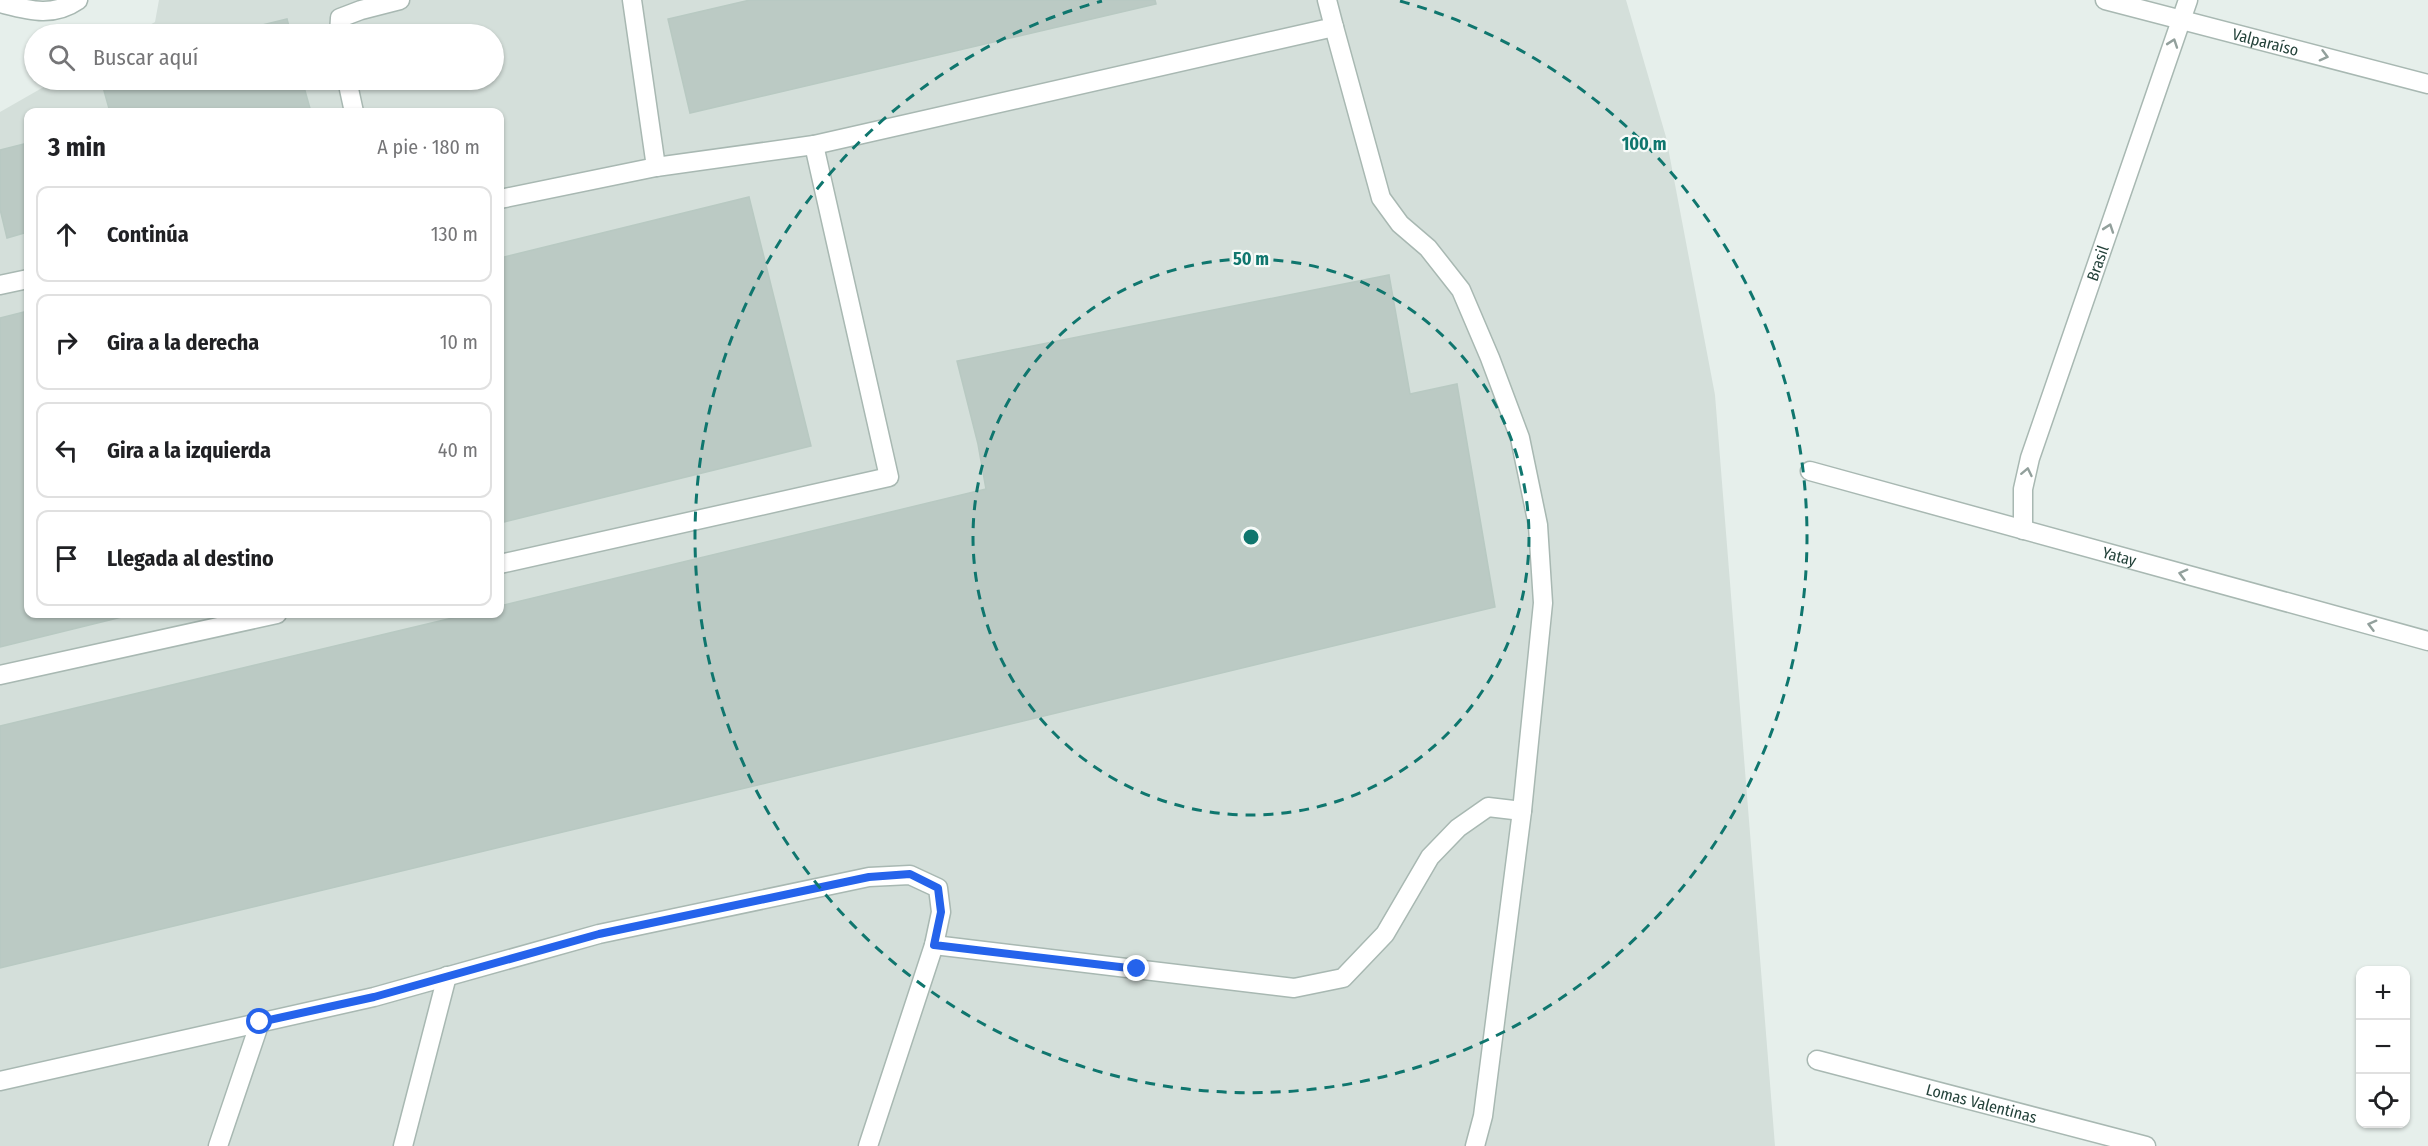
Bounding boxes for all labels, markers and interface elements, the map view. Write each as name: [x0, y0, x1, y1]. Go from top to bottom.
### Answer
search box: [24, 24, 504, 90]
street label: Valparaíso: [2230, 24, 2301, 60]
one-way arrow: [2166, 39, 2179, 49]
icon: search: [45, 41, 78, 74]
text: Buscar aquí: [93, 44, 198, 71]
one-way arrow: [2318, 49, 2329, 61]
text: 3 min: [48, 132, 106, 163]
text: 100 m: [1622, 133, 1666, 155]
text: A pie · 180 m: [377, 135, 480, 159]
icon: ahead: [50, 218, 83, 251]
text: Continúa: [107, 221, 189, 248]
text: 130 m: [431, 222, 478, 246]
one-way arrow: [2102, 223, 2115, 234]
street label: Brasil: [2082, 243, 2112, 284]
text: 50 m: [1233, 248, 1269, 270]
icon: right: [50, 326, 83, 359]
text: Gira a la derecha: [107, 329, 259, 356]
text: 10 m: [440, 330, 478, 354]
icon: left: [50, 434, 83, 467]
text: Gira a la izquierda: [107, 437, 271, 464]
text: 40 m: [438, 438, 478, 462]
one-way arrow: [2019, 467, 2032, 477]
centre of rings: [1241, 527, 1261, 547]
icon: arrive: [50, 542, 83, 575]
street label: Yatay: [2100, 542, 2139, 570]
text: Llegada al destino: [107, 545, 274, 572]
one-way arrow: [2179, 569, 2189, 581]
one-way arrow: [2367, 620, 2377, 633]
route end: [1123, 955, 1149, 981]
map controls: [2356, 966, 2410, 1128]
button: +: [2356, 966, 2410, 1020]
route start: [246, 1008, 272, 1034]
button: −: [2356, 1020, 2410, 1074]
button: locate: [2356, 1074, 2410, 1128]
street label: Lomas Valentinas: [1924, 1079, 2039, 1127]

